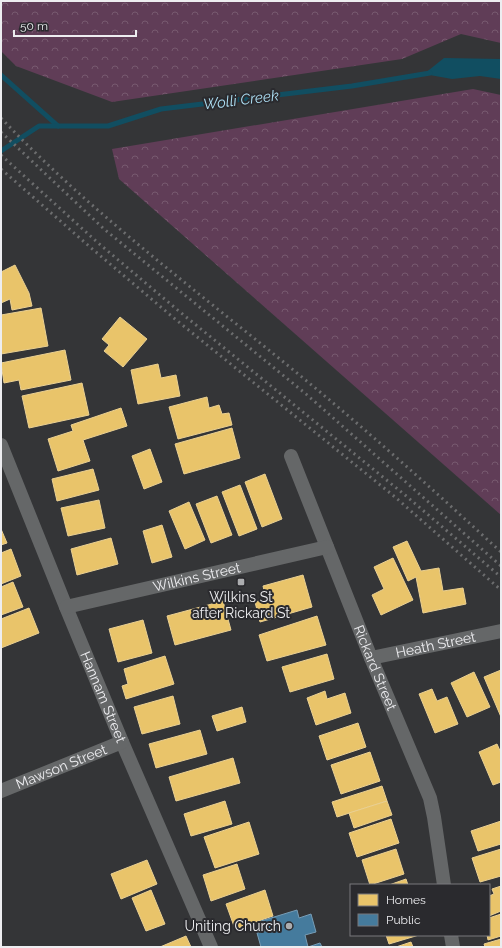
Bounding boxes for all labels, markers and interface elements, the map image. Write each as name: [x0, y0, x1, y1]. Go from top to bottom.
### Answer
scale bar: [14, 12, 136, 38]
text: 50 m: [20, 19, 48, 33]
water label: Wolli Creek: [202, 86, 280, 114]
street label: Wilkins Street: [151, 559, 242, 595]
marker: Wilkins St after Rickard St: [236, 577, 246, 587]
place label: Wilkins St after Rickard St: [192, 589, 290, 621]
street label: Rickard Street: [351, 623, 400, 713]
street label: Heath Street: [394, 628, 477, 661]
street label: Hannam Street: [77, 649, 129, 745]
street label: Mawson Street: [14, 741, 109, 792]
legend: [350, 884, 490, 936]
text: Homes: [386, 893, 426, 907]
text: Public: [386, 913, 421, 927]
place label: Uniting Church: [185, 918, 281, 934]
marker: Uniting Church: [284, 921, 294, 931]

